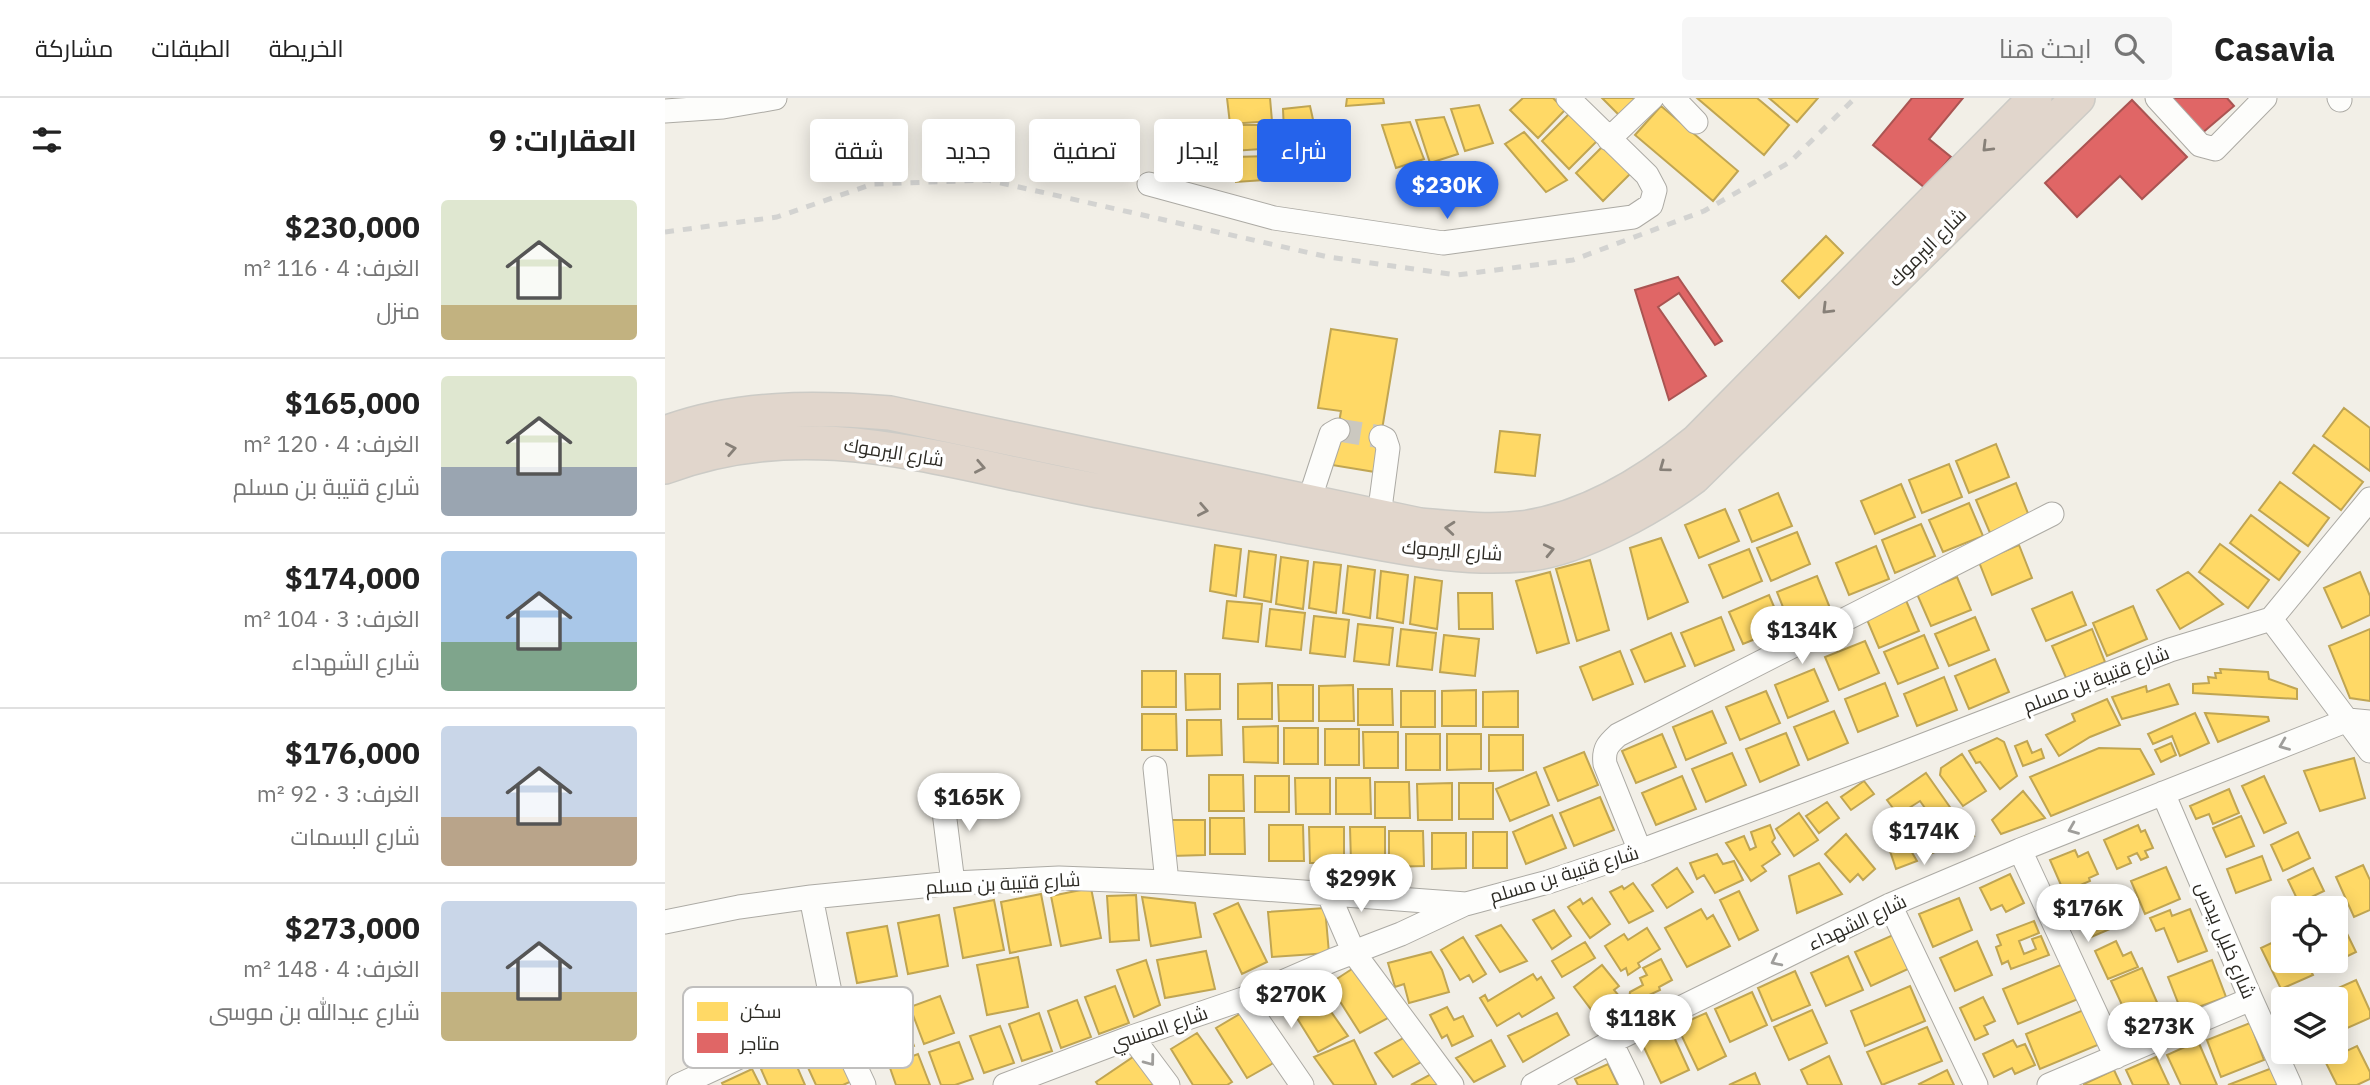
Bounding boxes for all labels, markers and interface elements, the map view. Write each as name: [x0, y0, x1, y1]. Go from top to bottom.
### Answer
search box: [1682, 17, 2172, 80]
text: Casavia: [2214, 27, 2335, 70]
icon: search: [2110, 29, 2148, 67]
text: ابحث هنا: [1999, 31, 2092, 65]
text: مشاركة: [35, 32, 113, 64]
text: الطبقات: [151, 32, 231, 64]
text: الخريطة: [269, 32, 344, 64]
chip: شقة: [810, 119, 908, 182]
chip: جديد: [922, 119, 1015, 182]
chip: تصفية: [1029, 119, 1140, 182]
chip: إيجار: [1154, 119, 1243, 182]
chip: شراء: [1257, 119, 1351, 182]
text: العقارات: 9: [489, 120, 637, 159]
icon: filters: [28, 121, 66, 159]
one-way arrow: [1982, 138, 1995, 151]
pin: $230K: [1398, 162, 1496, 221]
text: $230K: [1411, 169, 1483, 199]
street label: شارع اليرموك: [1883, 203, 1973, 293]
text: $230,000: [285, 207, 420, 246]
icon: home: [497, 228, 581, 312]
text: الغرف: 4 · 116 m²: [243, 252, 420, 282]
text: منزل: [376, 295, 420, 325]
one-way arrow: [1822, 300, 1835, 313]
text: $165,000: [285, 383, 420, 422]
icon: home: [497, 404, 581, 488]
text: الغرف: 4 · 120 m²: [243, 428, 420, 458]
street label: شارع اليرموك: [842, 432, 946, 474]
one-way arrow: [725, 442, 737, 457]
one-way arrow: [974, 459, 986, 474]
one-way arrow: [1659, 459, 1672, 471]
text: شارع قتيبة بن مسلم: [233, 471, 420, 501]
one-way arrow: [1197, 502, 1209, 517]
one-way arrow: [1445, 521, 1456, 536]
street label: شارع اليرموك: [1401, 535, 1503, 567]
one-way arrow: [1543, 544, 1555, 558]
text: $174,000: [285, 558, 420, 597]
icon: home: [497, 579, 581, 663]
text: الغرف: 3 · 104 m²: [243, 603, 420, 633]
pin: $134K: [1753, 606, 1851, 666]
text: $134K: [1766, 614, 1838, 644]
street label: شارع قتيبة بن مسلم: [2019, 640, 2173, 720]
text: شارع الشهداء: [292, 646, 420, 676]
text: $176,000: [285, 733, 420, 772]
one-way arrow: [2279, 737, 2292, 751]
icon: home: [497, 754, 581, 838]
pin: $165K: [920, 774, 1018, 833]
text: الغرف: 3 · 92 m²: [257, 778, 420, 808]
text: $165K: [933, 781, 1005, 811]
pin: $174K: [1875, 808, 1973, 867]
text: $174K: [1888, 815, 1960, 845]
text: شارع البسمات: [290, 821, 420, 851]
one-way arrow: [2068, 821, 2080, 835]
street label: شارع قتيبة بن مسلم: [1486, 840, 1642, 910]
pin: $299K: [1312, 854, 1410, 914]
text: $299K: [1325, 862, 1397, 892]
street label: شارع قتيبة بن مسلم: [925, 867, 1081, 901]
street label: شارع خليل بيدس: [2189, 878, 2261, 1003]
pin: $176K: [2039, 884, 2137, 944]
street label: شارع الشهداء: [1804, 889, 1911, 957]
text: $176K: [2052, 892, 2124, 922]
map controls: [2271, 896, 2348, 1064]
button: locate: [2271, 896, 2348, 973]
text: $273,000: [285, 908, 420, 947]
icon: home: [497, 929, 581, 1013]
text: الغرف: 4 · 148 m²: [243, 953, 420, 983]
one-way arrow: [1771, 953, 1783, 967]
pin: $270K: [1242, 970, 1340, 1030]
text: $270K: [1255, 978, 1327, 1008]
legend: [683, 987, 913, 1068]
button: layers: [2271, 987, 2348, 1064]
pin: $118K: [1592, 995, 1690, 1054]
text: شارع عبدالله بن موسى: [209, 996, 420, 1026]
text: سكن: [740, 999, 782, 1023]
street label: شارع المنسي: [1107, 1000, 1212, 1059]
text: $118K: [1605, 1002, 1677, 1032]
pin: $273K: [2110, 1002, 2208, 1062]
text: $273K: [2123, 1010, 2195, 1040]
text: متاجر: [739, 1031, 780, 1055]
one-way arrow: [1142, 1053, 1154, 1066]

